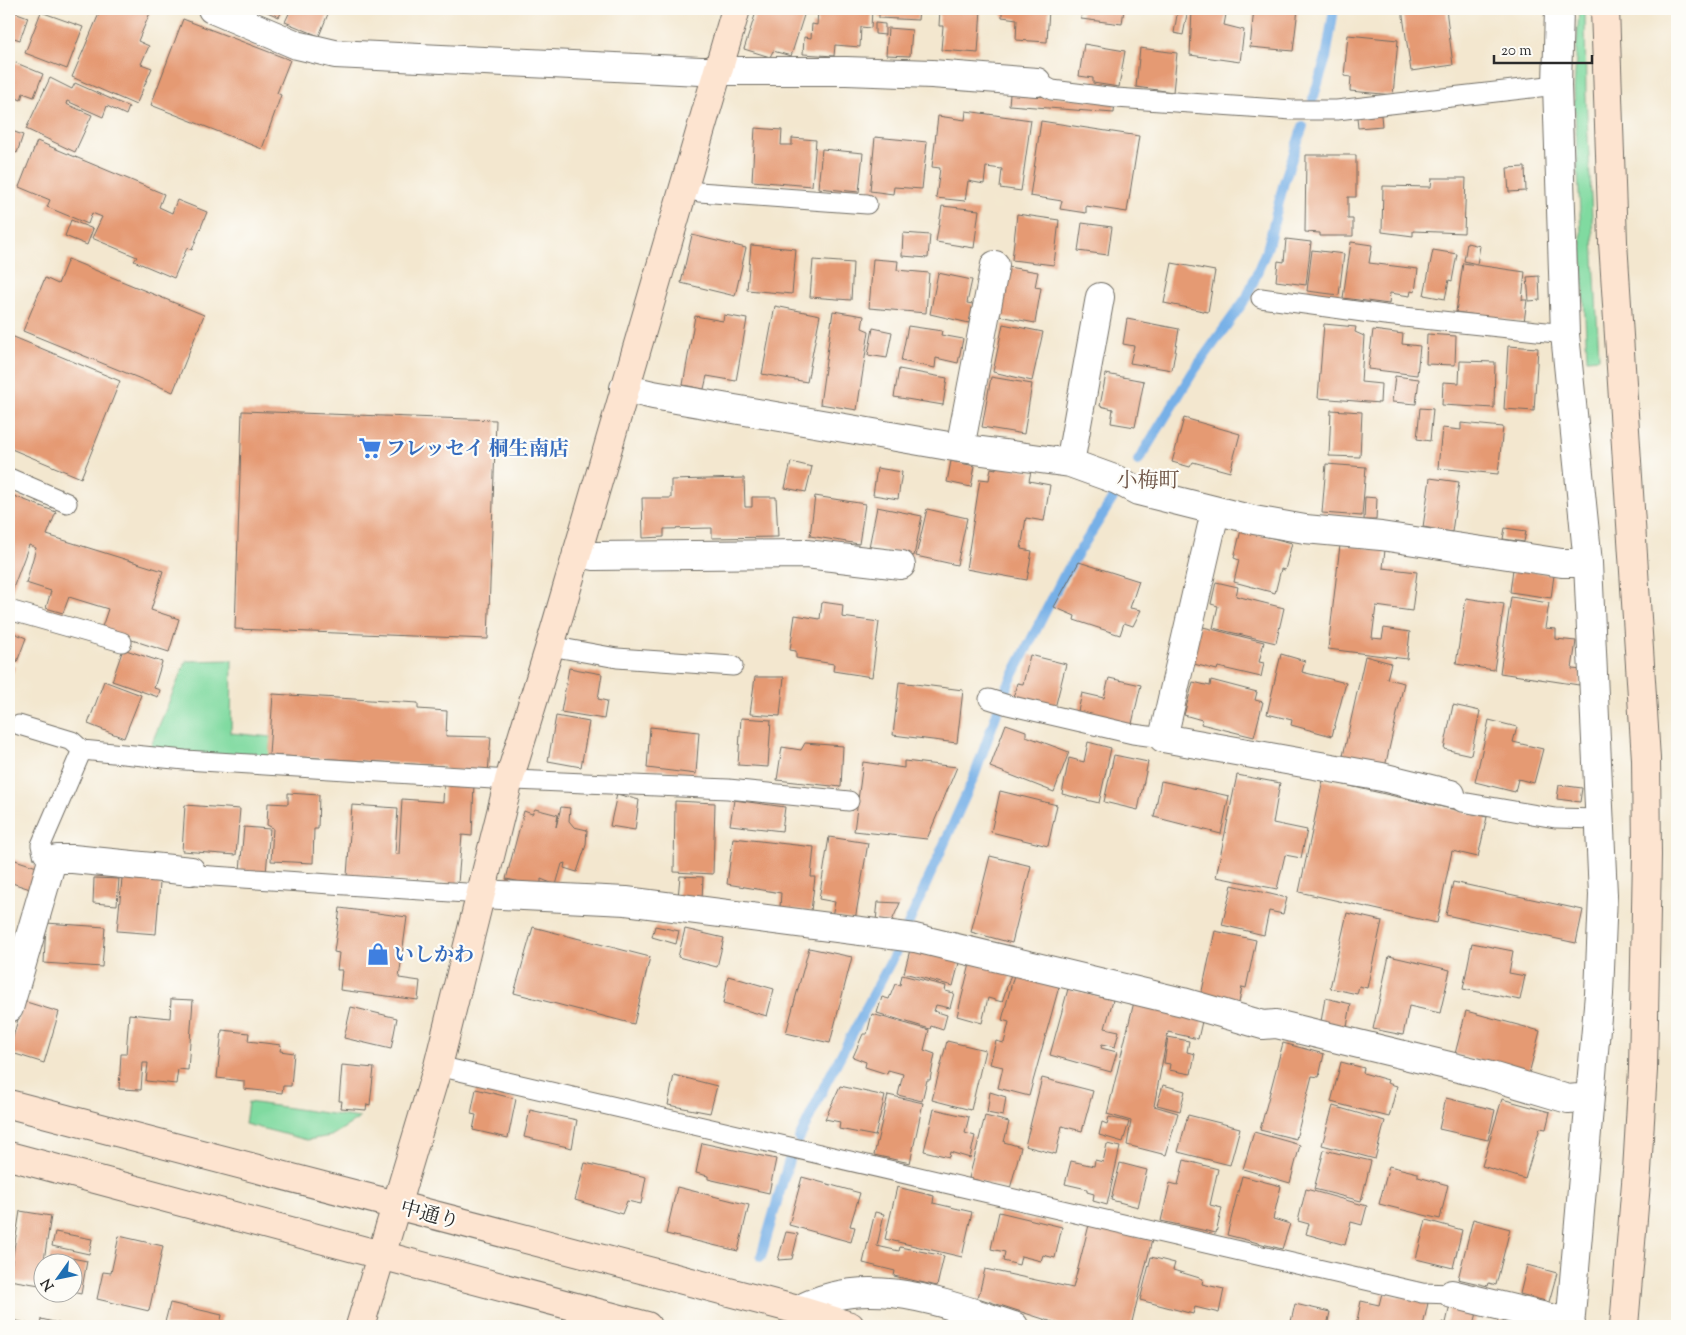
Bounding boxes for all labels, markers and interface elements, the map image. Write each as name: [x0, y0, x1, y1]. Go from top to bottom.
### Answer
scale bar: [1494, 32, 1591, 64]
text: 20 m: [1501, 41, 1532, 62]
supermarket icon: フレッセイ 桐生南店: [357, 435, 383, 461]
place label: フレッセイ 桐生南店: [386, 436, 569, 465]
district label: 小梅町: [1117, 467, 1180, 497]
shop icon: いしかわ: [365, 941, 391, 967]
place label: いしかわ: [394, 942, 474, 971]
street label: 中通り: [397, 1195, 462, 1238]
north arrow: [32, 1252, 82, 1302]
text: N: [37, 1274, 60, 1294]

